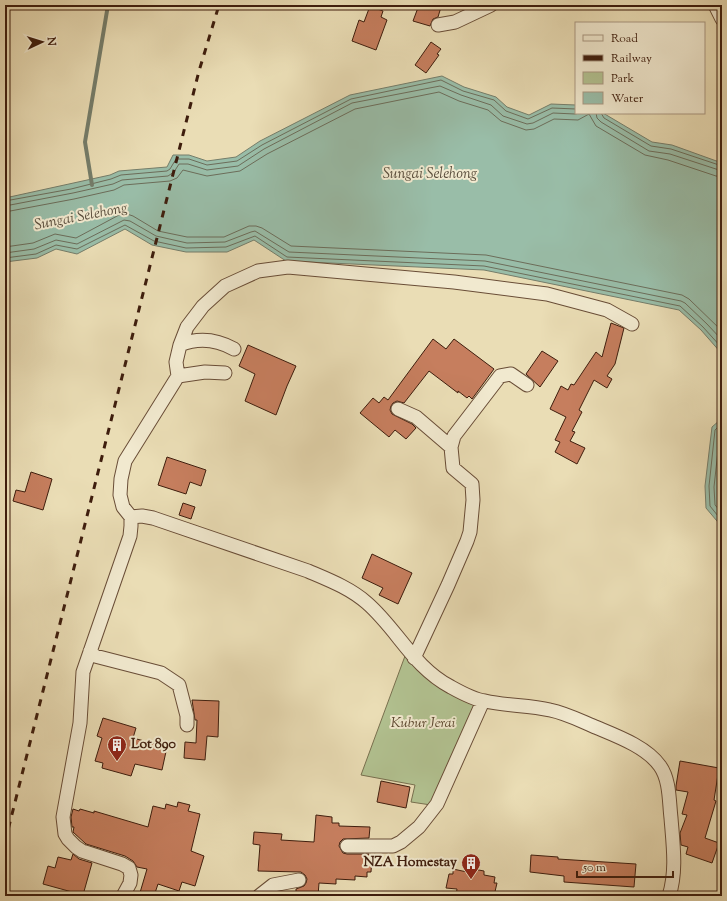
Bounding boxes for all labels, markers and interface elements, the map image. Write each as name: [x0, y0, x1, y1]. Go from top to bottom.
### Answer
north arrow: [22, 22, 62, 62]
legend: [575, 22, 705, 114]
text: Road: [611, 30, 638, 48]
text: N: [43, 35, 59, 47]
text: Railway: [611, 50, 652, 68]
text: Park: [611, 70, 634, 88]
text: Water: [611, 90, 644, 108]
water label: Sungai Selehong: [383, 164, 478, 185]
water label: Sungai Selehong: [32, 198, 130, 236]
park label: Kubur Jerai: [391, 714, 456, 734]
building icon: Lot 890: [106, 734, 128, 762]
place label: Lot 890: [131, 735, 177, 755]
building icon: NZA Homestay: [460, 852, 482, 880]
place label: NZA Homestay: [363, 853, 457, 873]
scale bar: [577, 853, 673, 879]
text: 50 m: [582, 859, 606, 877]

